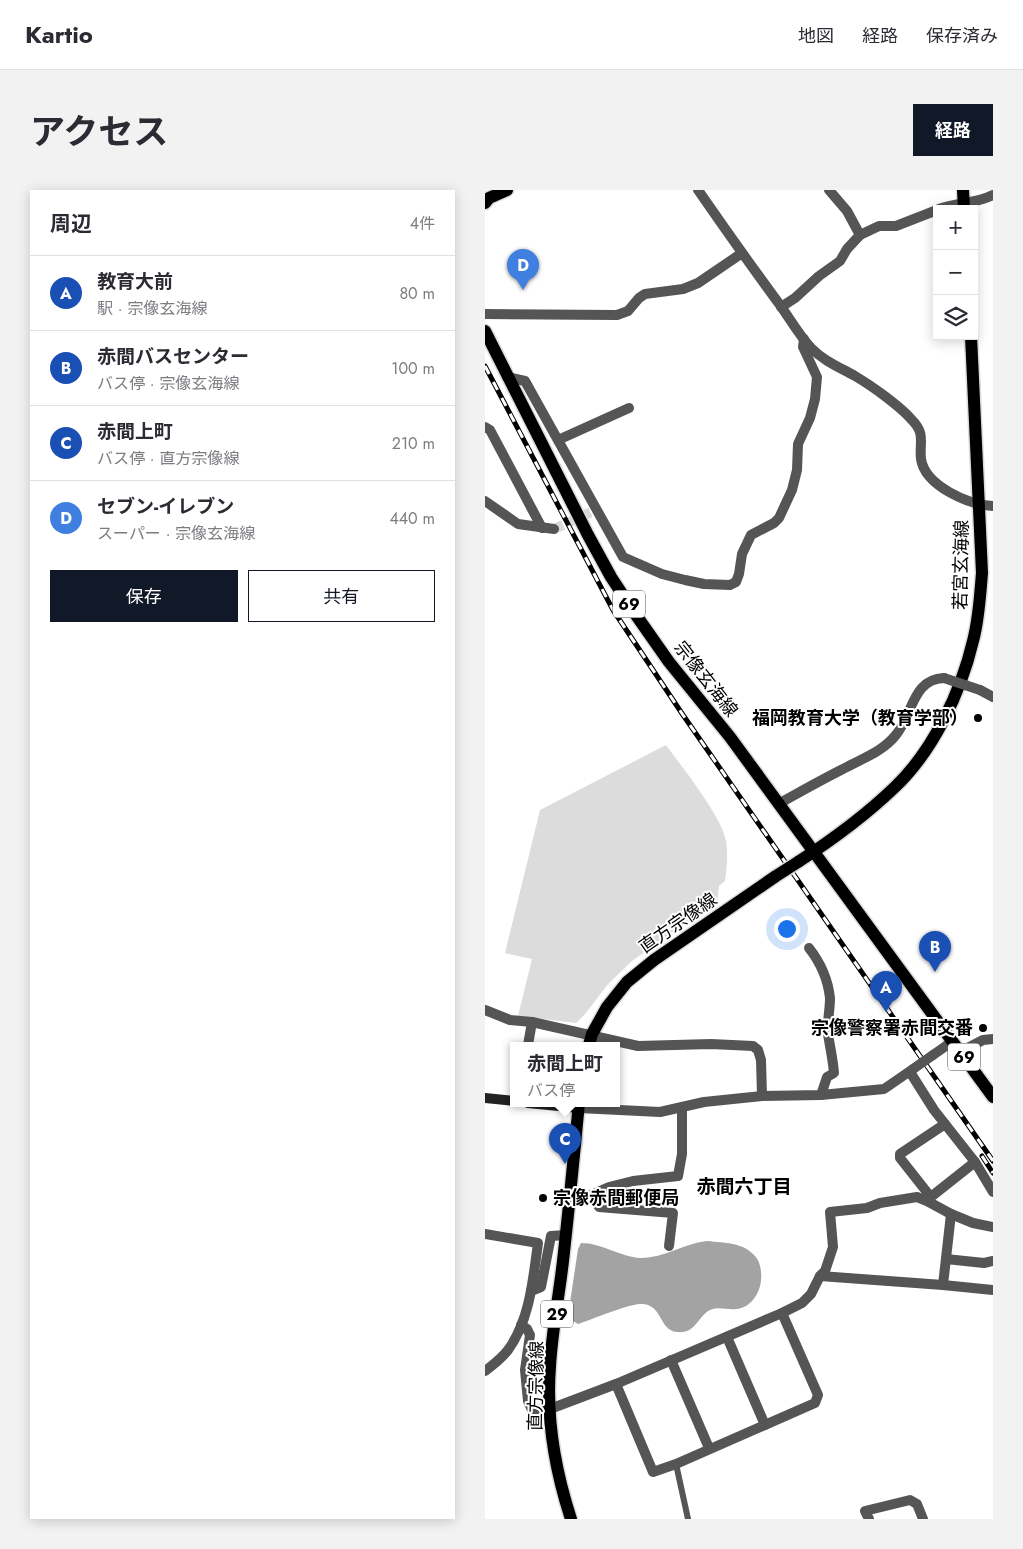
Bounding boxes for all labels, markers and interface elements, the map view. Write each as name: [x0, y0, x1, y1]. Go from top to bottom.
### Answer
text: Kartio: [25, 17, 93, 52]
text: 地図: [798, 23, 834, 49]
text: 経路: [862, 23, 898, 49]
text: 保存済み: [926, 23, 998, 49]
button: 経路: [913, 104, 993, 156]
text: アクセス: [30, 107, 168, 157]
map controls: [933, 205, 978, 340]
button: +: [933, 205, 978, 250]
text: 周辺: [50, 209, 92, 239]
text: 4件: [410, 212, 435, 235]
pin: D: [507, 249, 539, 290]
button: −: [933, 250, 978, 295]
text: 教育大前: [97, 268, 173, 295]
text: A: [60, 282, 72, 305]
text: 80 m: [399, 282, 435, 305]
button: layers: [933, 295, 978, 340]
text: 駅 · 宗像玄海線: [97, 297, 207, 320]
text: 赤間バスセンター: [97, 343, 249, 370]
text: B: [61, 357, 71, 380]
text: 100 m: [391, 357, 435, 380]
text: バス停 · 宗像玄海線: [97, 372, 239, 395]
text: 赤間上町: [97, 418, 173, 445]
text: C: [60, 432, 72, 455]
text: 210 m: [392, 432, 435, 455]
text: バス停 · 直方宗像線: [97, 447, 239, 470]
text: セブン-イレブン: [97, 493, 234, 520]
text: D: [60, 507, 72, 530]
text: 440 m: [389, 507, 435, 530]
street label: 若宮玄海線: [947, 520, 975, 610]
text: スーパー · 宗像玄海線: [97, 522, 255, 545]
button: 保存: [50, 570, 238, 622]
button: 共有: [248, 570, 435, 622]
road number: 69: [613, 590, 645, 618]
street label: 宗像玄海線: [668, 636, 744, 722]
place label: 福岡教育大学（教育学部）: [752, 705, 968, 731]
marker: 福岡教育大学（教育学部）: [972, 712, 984, 724]
street label: 直方宗像線: [634, 887, 722, 959]
your location: [774, 916, 800, 942]
pin: B: [919, 931, 951, 972]
pin: A: [870, 971, 902, 1012]
place label: 宗像警察署赤間交番: [811, 1015, 973, 1041]
marker: 宗像警察署赤間交番: [977, 1022, 989, 1034]
popup: [510, 1042, 620, 1107]
road number: 69: [948, 1044, 980, 1070]
text: 赤間上町: [527, 1050, 603, 1077]
text: バス停: [527, 1079, 575, 1102]
pin: C: [549, 1123, 581, 1164]
district label: 赤間六丁目: [696, 1173, 792, 1200]
place label: 宗像赤間郵便局: [553, 1185, 679, 1211]
marker: 宗像赤間郵便局: [537, 1192, 549, 1204]
road number: 29: [541, 1300, 573, 1328]
street label: 直方宗像線: [522, 1341, 550, 1431]

